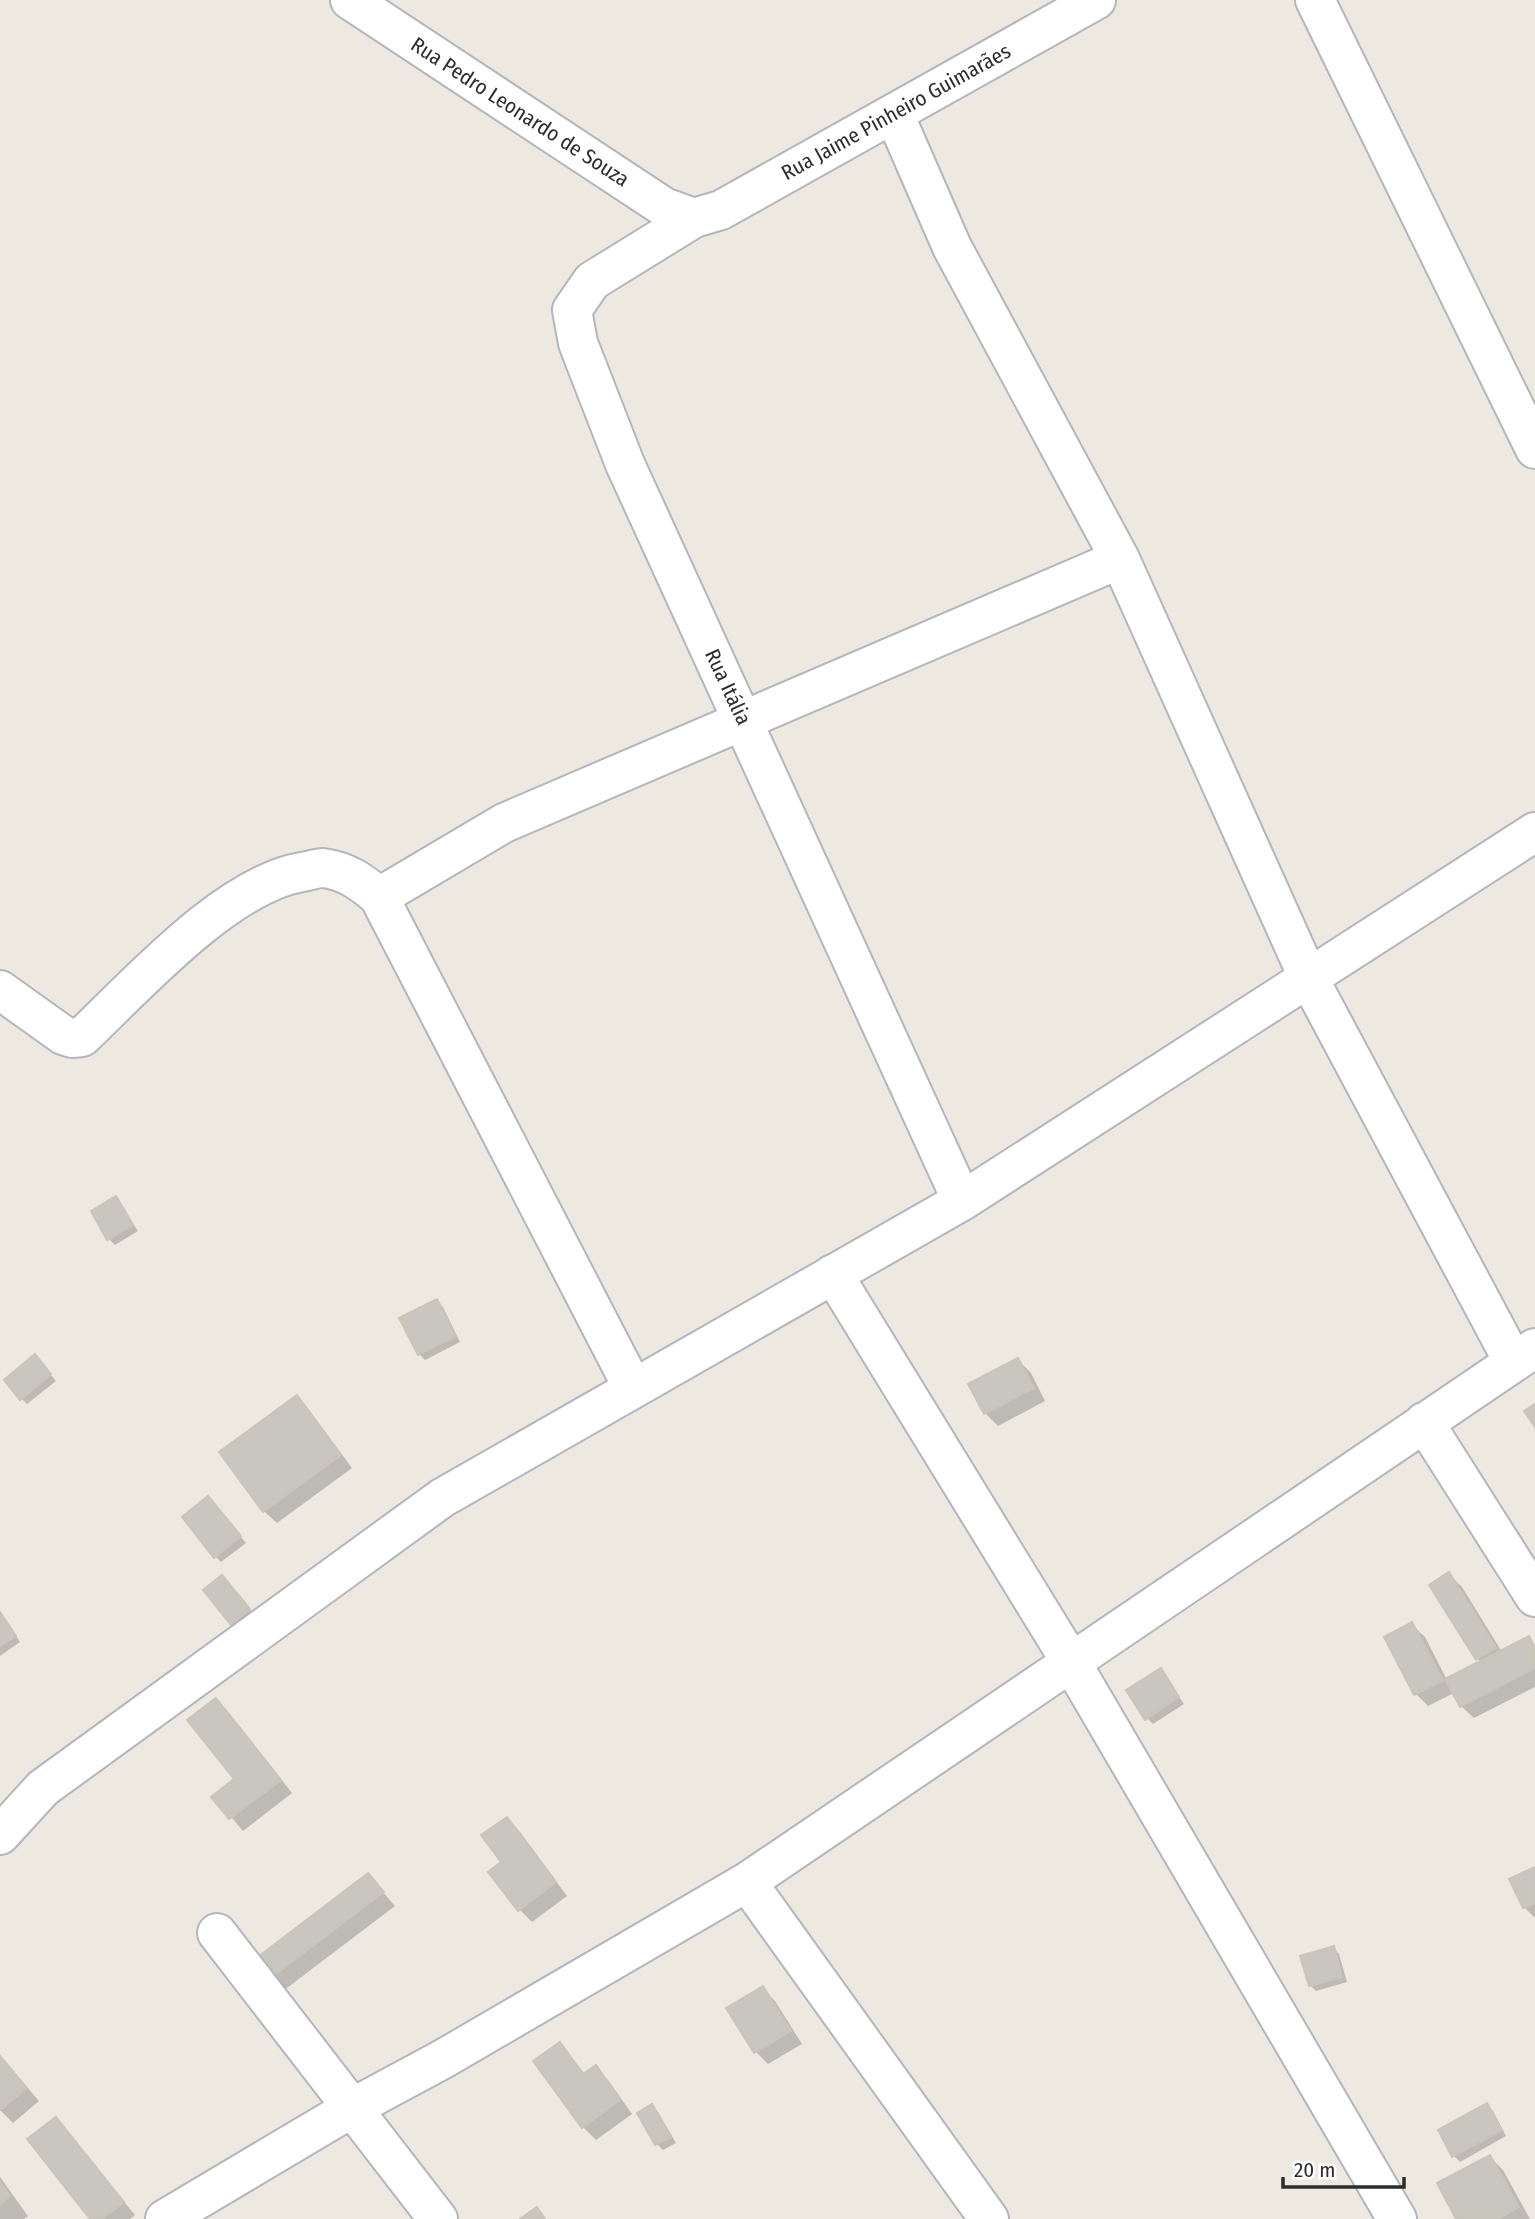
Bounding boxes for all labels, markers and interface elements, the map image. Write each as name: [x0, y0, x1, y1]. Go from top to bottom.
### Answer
street label: Rua Pedro Leonardo de Souza: [406, 32, 634, 192]
street label: Rua Jaime Pinheiro Guimarães: [777, 38, 1015, 186]
street label: Rua Itália: [699, 645, 757, 729]
scale bar: [1283, 2146, 1404, 2190]
text: 20 m: [1294, 2157, 1335, 2183]

